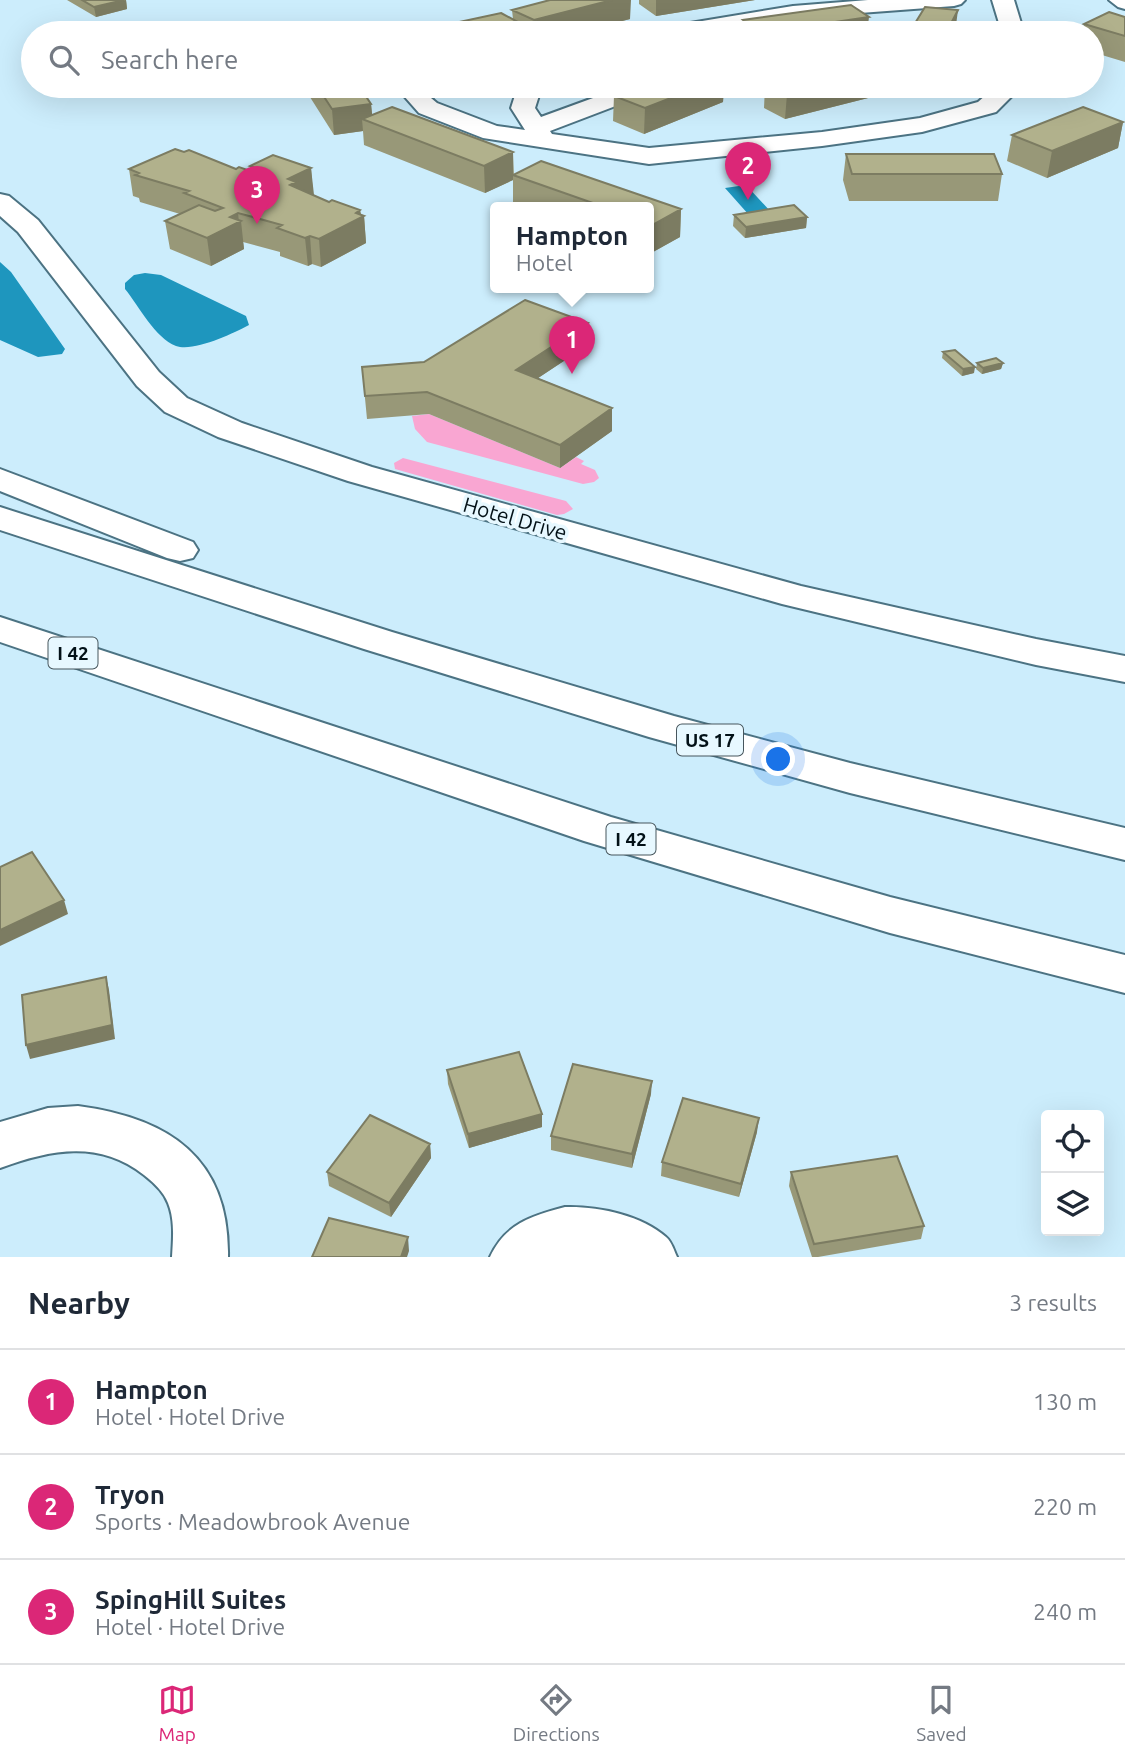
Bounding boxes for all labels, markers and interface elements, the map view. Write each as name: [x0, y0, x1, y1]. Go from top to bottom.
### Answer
search box: [21, 21, 1104, 98]
icon: search: [45, 41, 83, 79]
text: Search here: [101, 45, 238, 74]
pin: 2: [725, 142, 771, 200]
pin: 3: [234, 166, 280, 224]
popup: [490, 202, 654, 293]
text: Hampton: [516, 221, 628, 250]
text: Hotel: [516, 250, 573, 275]
pin: 1: [549, 316, 595, 374]
street label: Hotel Drive: [461, 492, 570, 544]
road number: I 42: [48, 638, 98, 668]
road number: US 17: [677, 724, 743, 755]
your location: [761, 742, 795, 776]
road number: I 42: [606, 824, 656, 854]
map controls: [1041, 1110, 1104, 1236]
button: locate: [1041, 1110, 1104, 1173]
button: layers: [1041, 1173, 1104, 1236]
text: Nearby: [28, 1286, 130, 1320]
text: 3 results: [1009, 1290, 1097, 1315]
text: Hampton: [95, 1375, 208, 1404]
text: 1: [45, 1389, 57, 1414]
text: 130 m: [1033, 1389, 1097, 1414]
text: Hotel · Hotel Drive: [95, 1404, 285, 1429]
text: Tryon: [95, 1480, 165, 1509]
text: 2: [45, 1494, 57, 1519]
text: 220 m: [1033, 1494, 1097, 1519]
text: Sports · Meadowbrook Avenue: [95, 1509, 411, 1534]
text: SpingHill Suites: [95, 1585, 286, 1614]
text: 3: [45, 1599, 57, 1624]
text: 240 m: [1033, 1599, 1097, 1624]
text: Hotel · Hotel Drive: [95, 1614, 285, 1639]
tab: Map: [158, 1681, 196, 1745]
tab: Directions: [513, 1681, 600, 1745]
tab: Saved: [916, 1681, 967, 1745]

